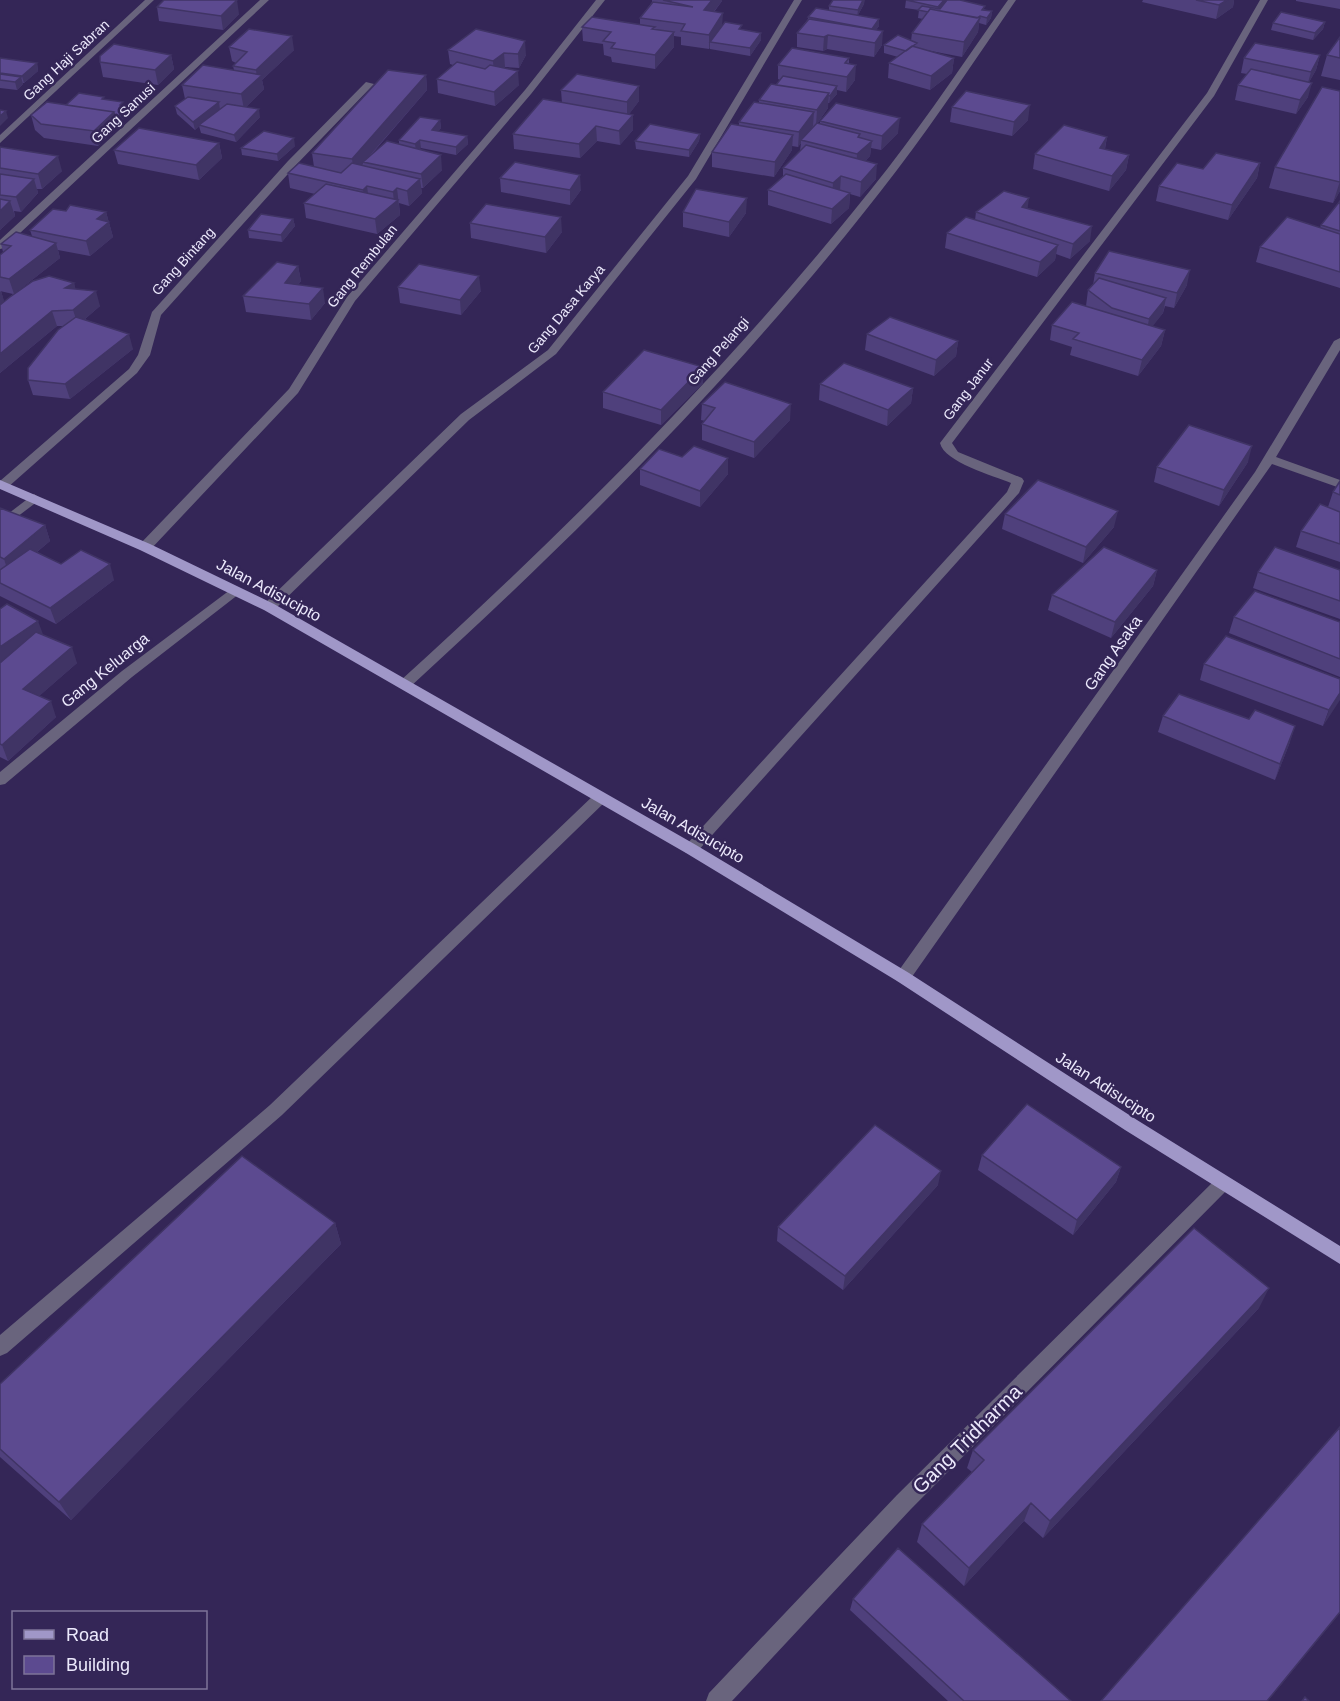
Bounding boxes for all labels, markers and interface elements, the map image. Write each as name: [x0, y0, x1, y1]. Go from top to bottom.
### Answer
street label: Gang Haji Sabran: [20, 16, 112, 104]
street label: Gang Sanusi: [88, 80, 158, 146]
street label: Gang Rembulan: [324, 221, 400, 311]
street label: Gang Bintang: [148, 224, 218, 298]
street label: Gang Dasa Karya: [524, 261, 608, 357]
street label: Gang Pelangi: [684, 314, 752, 388]
street label: Gang Janur: [940, 355, 997, 423]
street label: Jalan Adisucipto: [214, 555, 324, 625]
street label: Gang Asaka: [1081, 612, 1145, 694]
street label: Gang Keluarga: [58, 629, 152, 710]
street label: Jalan Adisucipto: [639, 794, 747, 866]
street label: Jalan Adisucipto: [1053, 1048, 1159, 1126]
street label: Gang Tridharma: [908, 1380, 1026, 1498]
legend: [12, 1611, 207, 1689]
text: Road: [66, 1625, 109, 1645]
text: Building: [66, 1655, 130, 1675]

